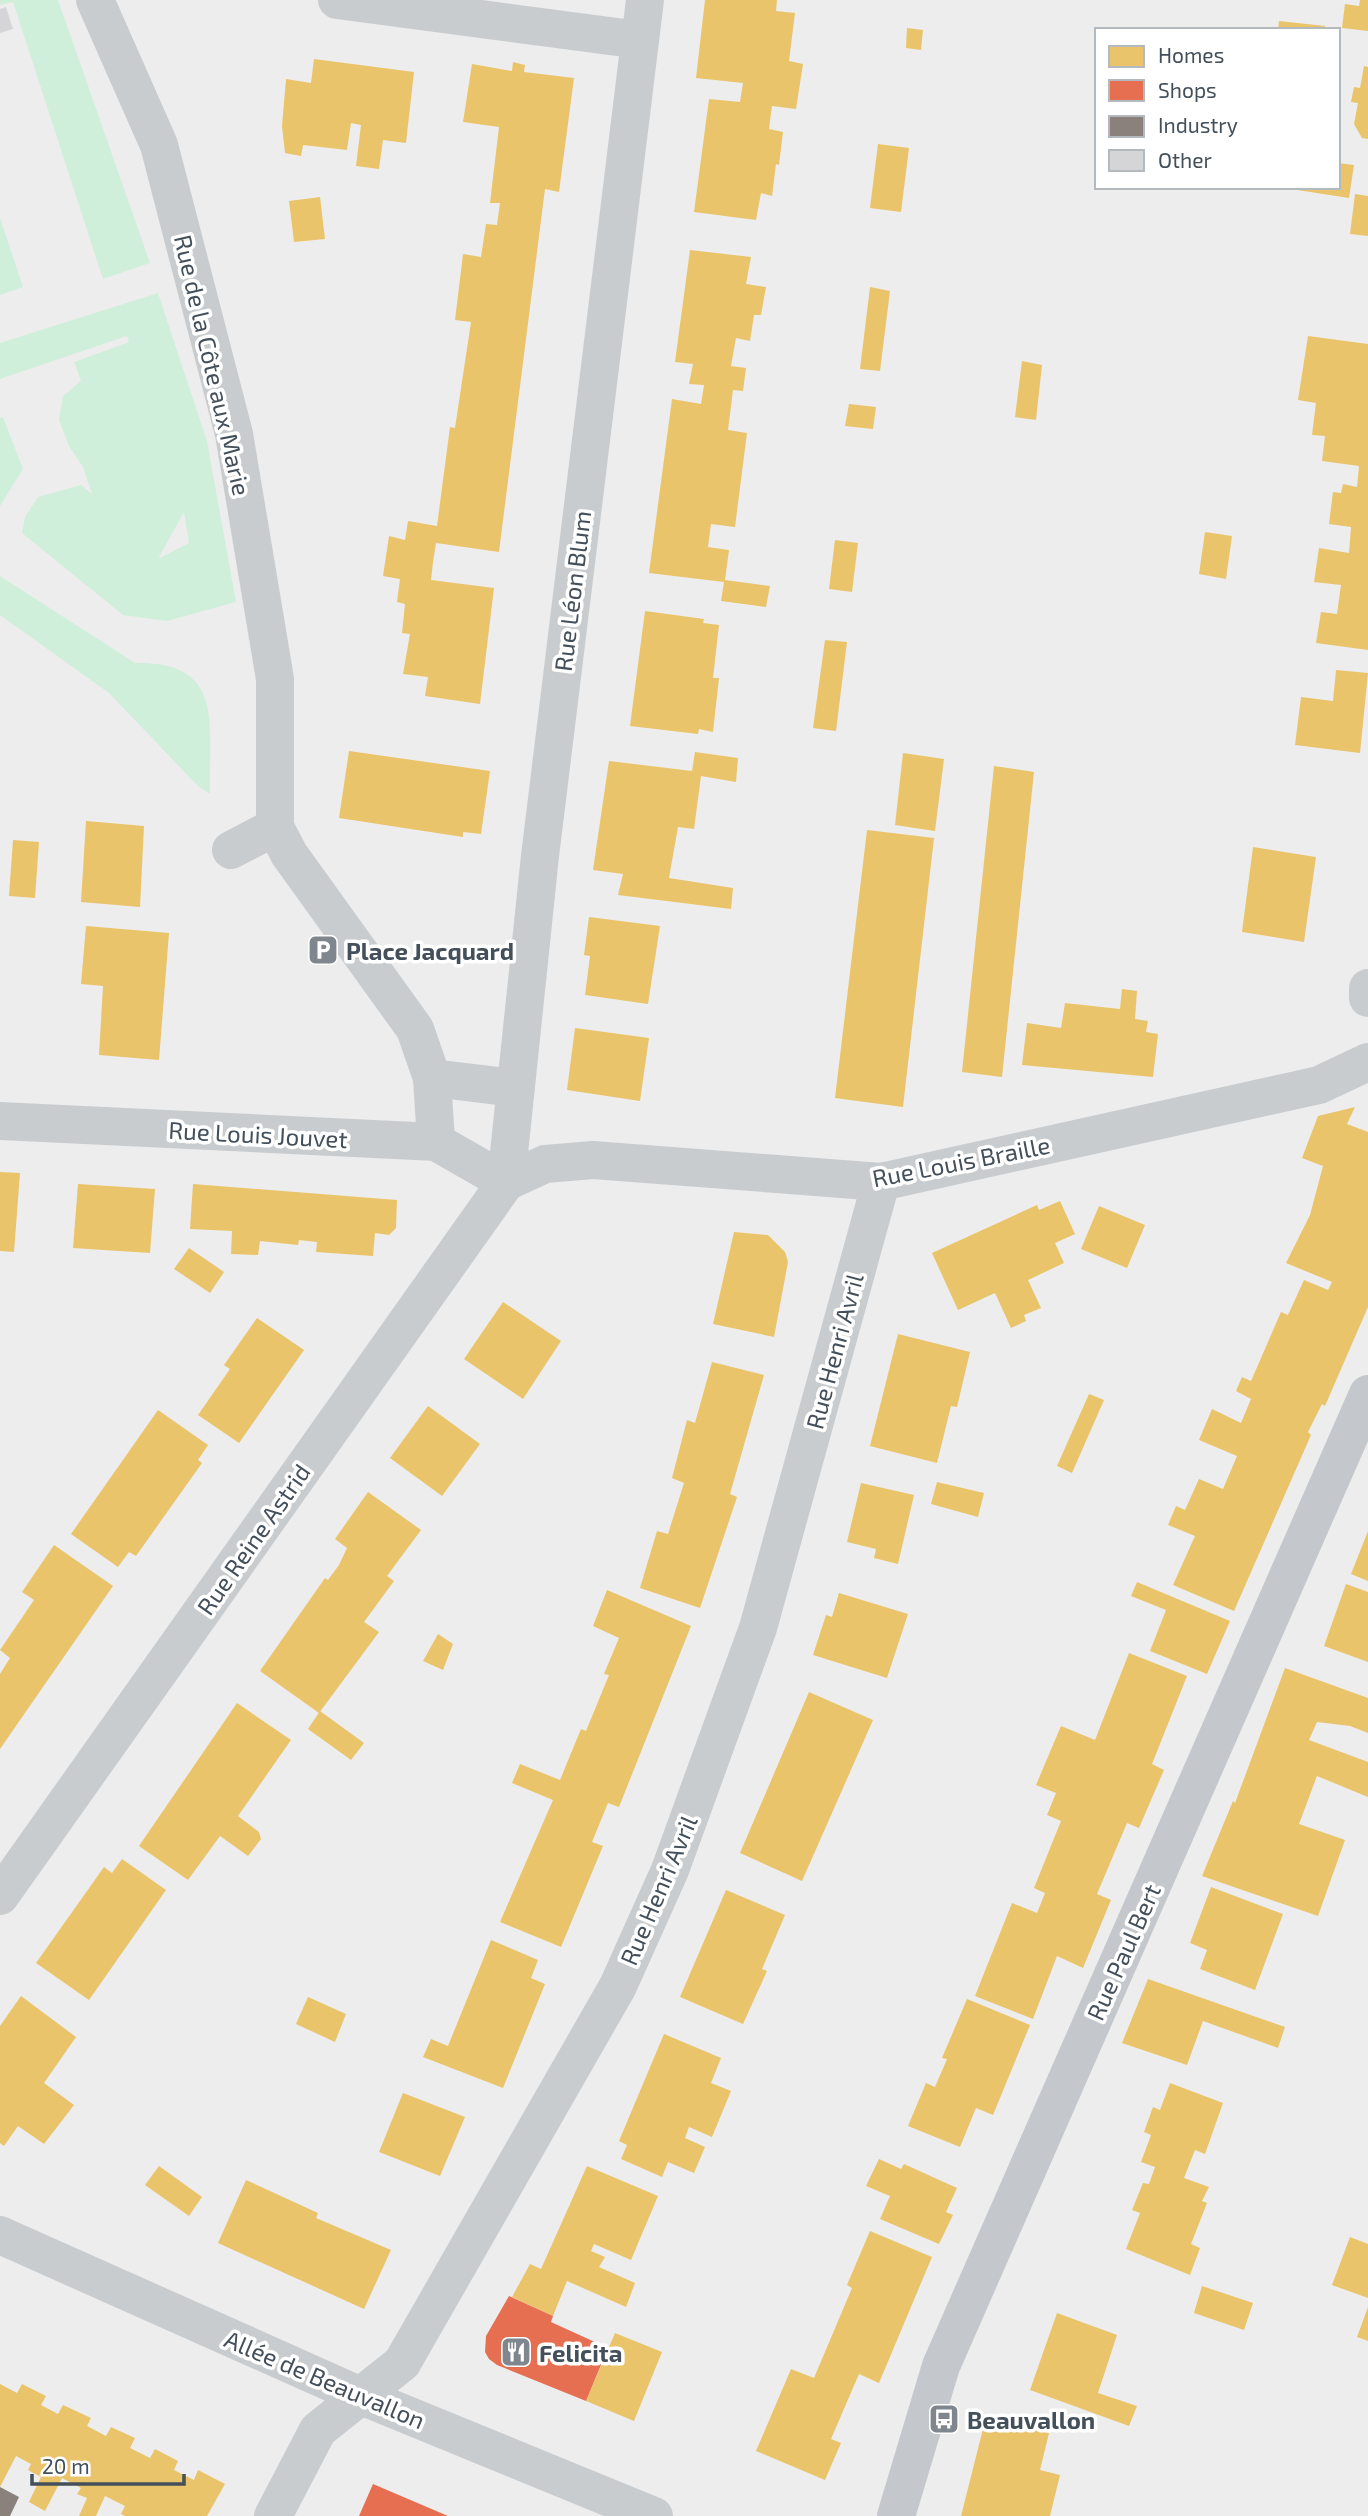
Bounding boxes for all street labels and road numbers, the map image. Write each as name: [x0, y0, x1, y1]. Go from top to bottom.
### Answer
street label: Rue de la Côte aux Marie: [169, 232, 257, 498]
street label: Rue Léon Blum: [548, 509, 596, 673]
street label: Rue Louis Jouvet: [168, 1115, 348, 1153]
street label: Rue Louis Braille: [870, 1130, 1052, 1192]
street label: Rue Henri Avril: [799, 1270, 869, 1432]
street label: Rue Reine Astrid: [190, 1458, 316, 1620]
street label: Rue Henri Avril: [613, 1811, 703, 1969]
street label: Rue Paul Bert: [1080, 1879, 1166, 2025]
street label: Allée de Beauvallon: [221, 2324, 429, 2434]

